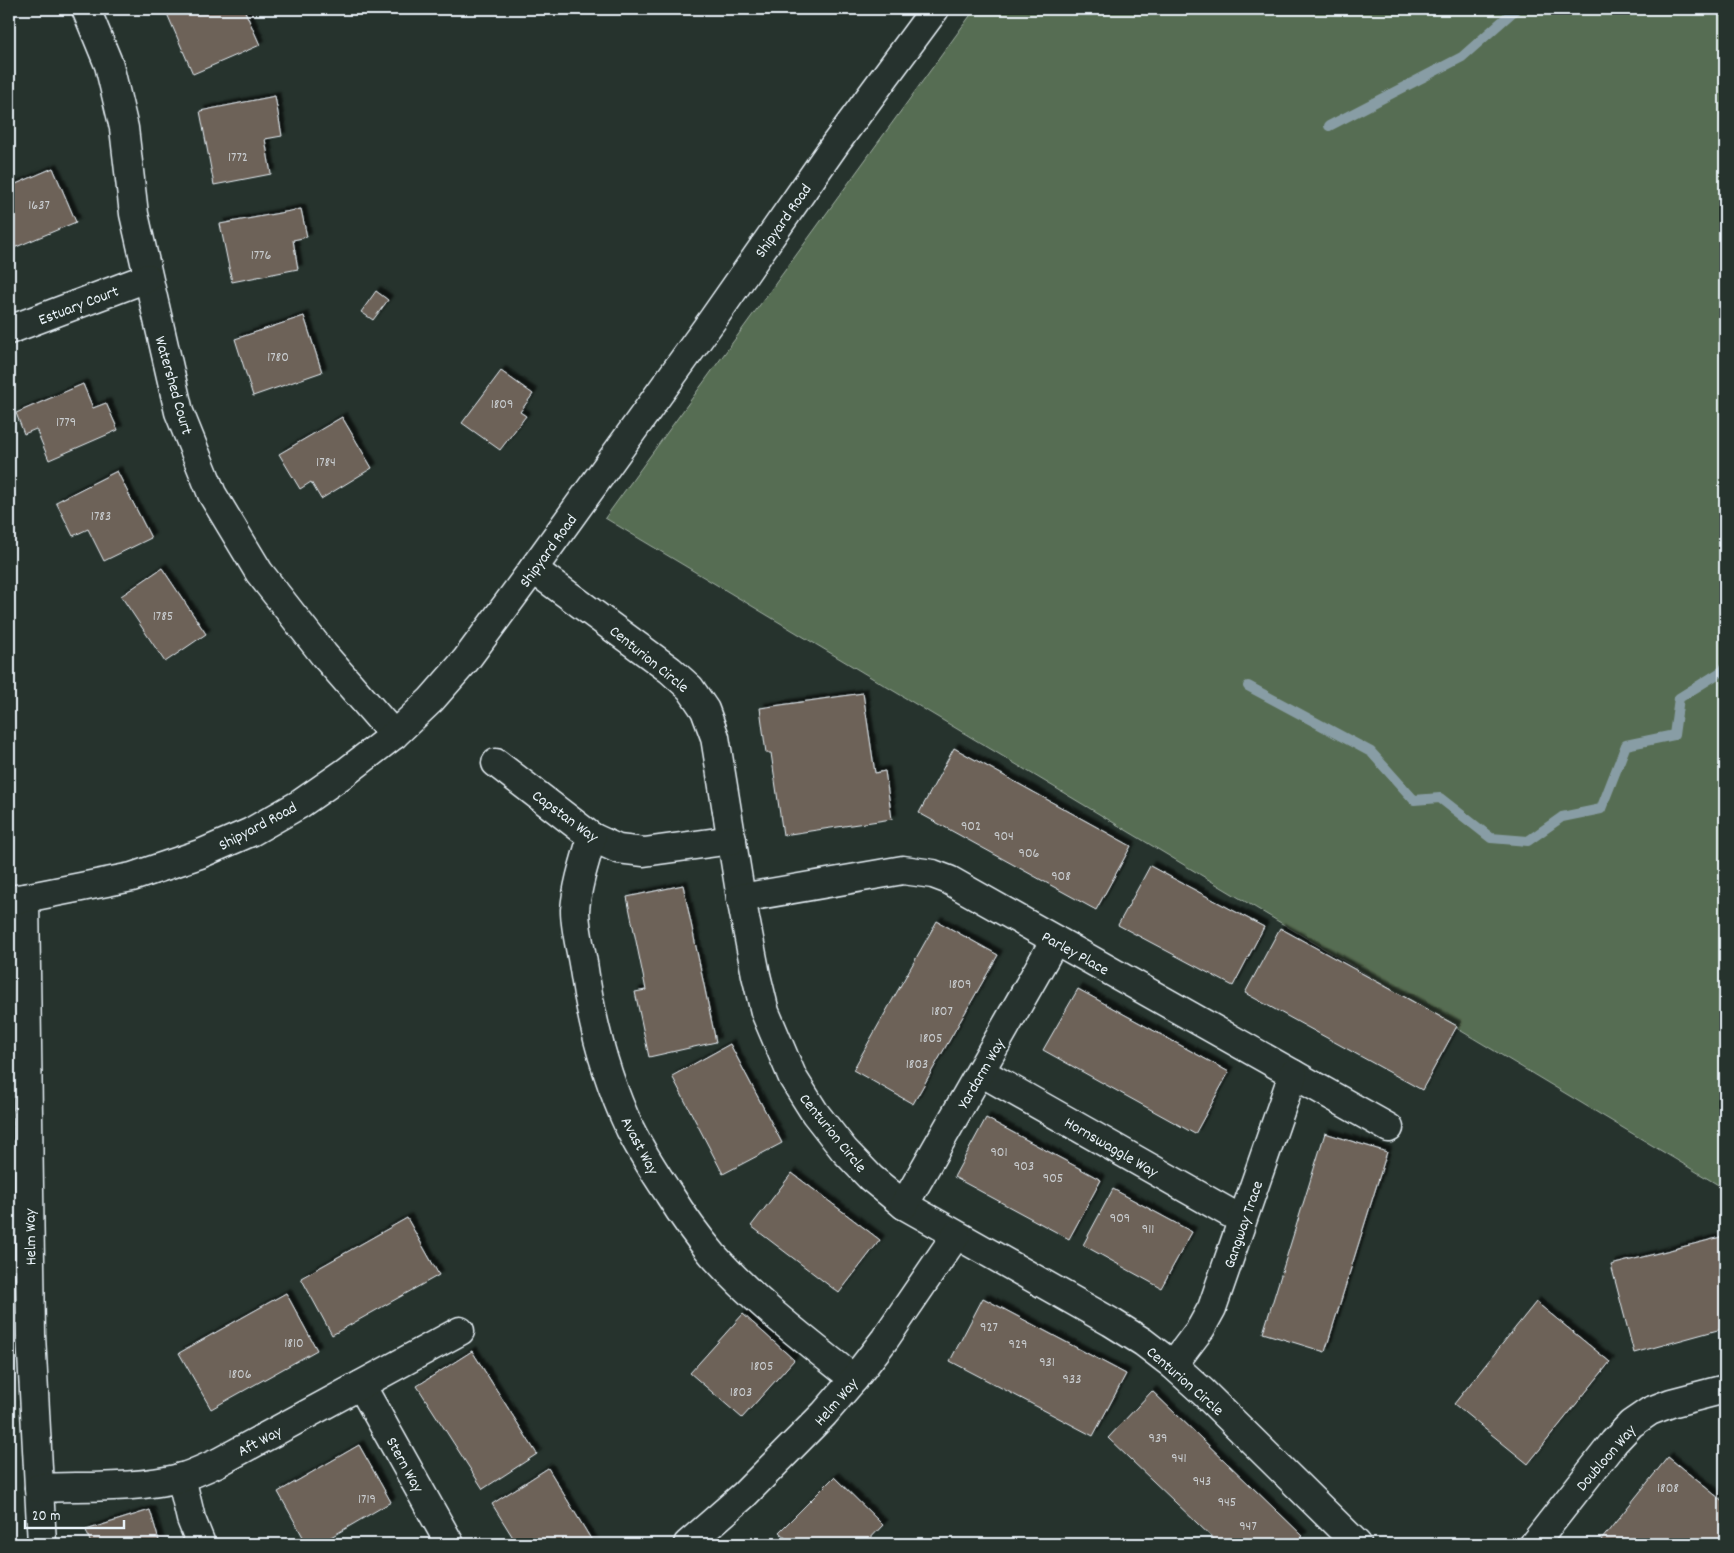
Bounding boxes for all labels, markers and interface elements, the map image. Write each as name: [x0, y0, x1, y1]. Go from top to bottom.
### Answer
house number: 1772: [228, 148, 248, 168]
street label: Shipyard Road: [750, 180, 818, 263]
house number: 1637: [28, 196, 50, 216]
house number: 1776: [251, 246, 271, 266]
street label: Estuary Court: [35, 280, 122, 332]
street label: Watershed Court: [148, 334, 198, 438]
house number: 1780: [267, 348, 289, 368]
house number: 1809: [491, 395, 513, 415]
house number: 1779: [56, 413, 76, 433]
house number: 1784: [316, 453, 336, 473]
house number: 1783: [91, 507, 111, 527]
street label: Shipyard Road: [515, 510, 584, 593]
house number: 1785: [153, 607, 173, 627]
street label: Centurion Circle: [604, 621, 693, 699]
street label: Capstan Way: [527, 785, 603, 849]
street label: Shipyard Road: [215, 797, 301, 857]
house number: 902: [961, 817, 981, 837]
house number: 904: [994, 827, 1014, 847]
house number: 906: [1019, 844, 1040, 864]
house number: 908: [1051, 867, 1071, 887]
street label: Parley Place: [1037, 926, 1113, 982]
house number: 1809: [949, 975, 971, 995]
house number: 1807: [931, 1002, 953, 1022]
house number: 1805: [920, 1029, 942, 1049]
street label: Yardarm Way: [953, 1034, 1012, 1114]
house number: 1803: [906, 1055, 928, 1075]
street label: Centurion Circle: [793, 1089, 871, 1178]
street label: Hornswaggle Way: [1060, 1112, 1162, 1185]
street label: Avast Way: [614, 1113, 664, 1180]
house number: 901: [990, 1143, 1008, 1163]
house number: 903: [1014, 1157, 1034, 1177]
house number: 905: [1043, 1169, 1063, 1189]
street label: Gangway Trace: [1219, 1178, 1270, 1272]
street label: Helm Way: [19, 1208, 43, 1266]
house number: 909: [1110, 1209, 1130, 1229]
house number: 911: [1142, 1220, 1154, 1240]
house number: 927: [980, 1318, 998, 1338]
house number: 1810: [284, 1334, 304, 1354]
house number: 929: [1009, 1335, 1027, 1355]
street label: Centurion Circle: [1141, 1342, 1228, 1422]
house number: 931: [1039, 1353, 1055, 1373]
house number: 1805: [751, 1357, 773, 1377]
house number: 1806: [228, 1365, 252, 1385]
house number: 933: [1063, 1370, 1081, 1390]
street label: Helm Way: [810, 1373, 865, 1432]
house number: 1803: [730, 1383, 752, 1403]
street label: Doubloon Way: [1571, 1420, 1643, 1497]
street label: Aft Way: [234, 1421, 287, 1463]
house number: 939: [1148, 1429, 1168, 1449]
street label: Stern Way: [379, 1433, 429, 1498]
house number: 941: [1171, 1449, 1187, 1469]
house number: 943: [1193, 1472, 1211, 1492]
house number: 1808: [1657, 1479, 1679, 1499]
house number: 1719: [358, 1490, 376, 1510]
house number: 945: [1218, 1493, 1236, 1513]
scale bar: [25, 1498, 124, 1530]
text: 20 m: [32, 1506, 60, 1528]
house number: 947: [1239, 1517, 1257, 1537]

